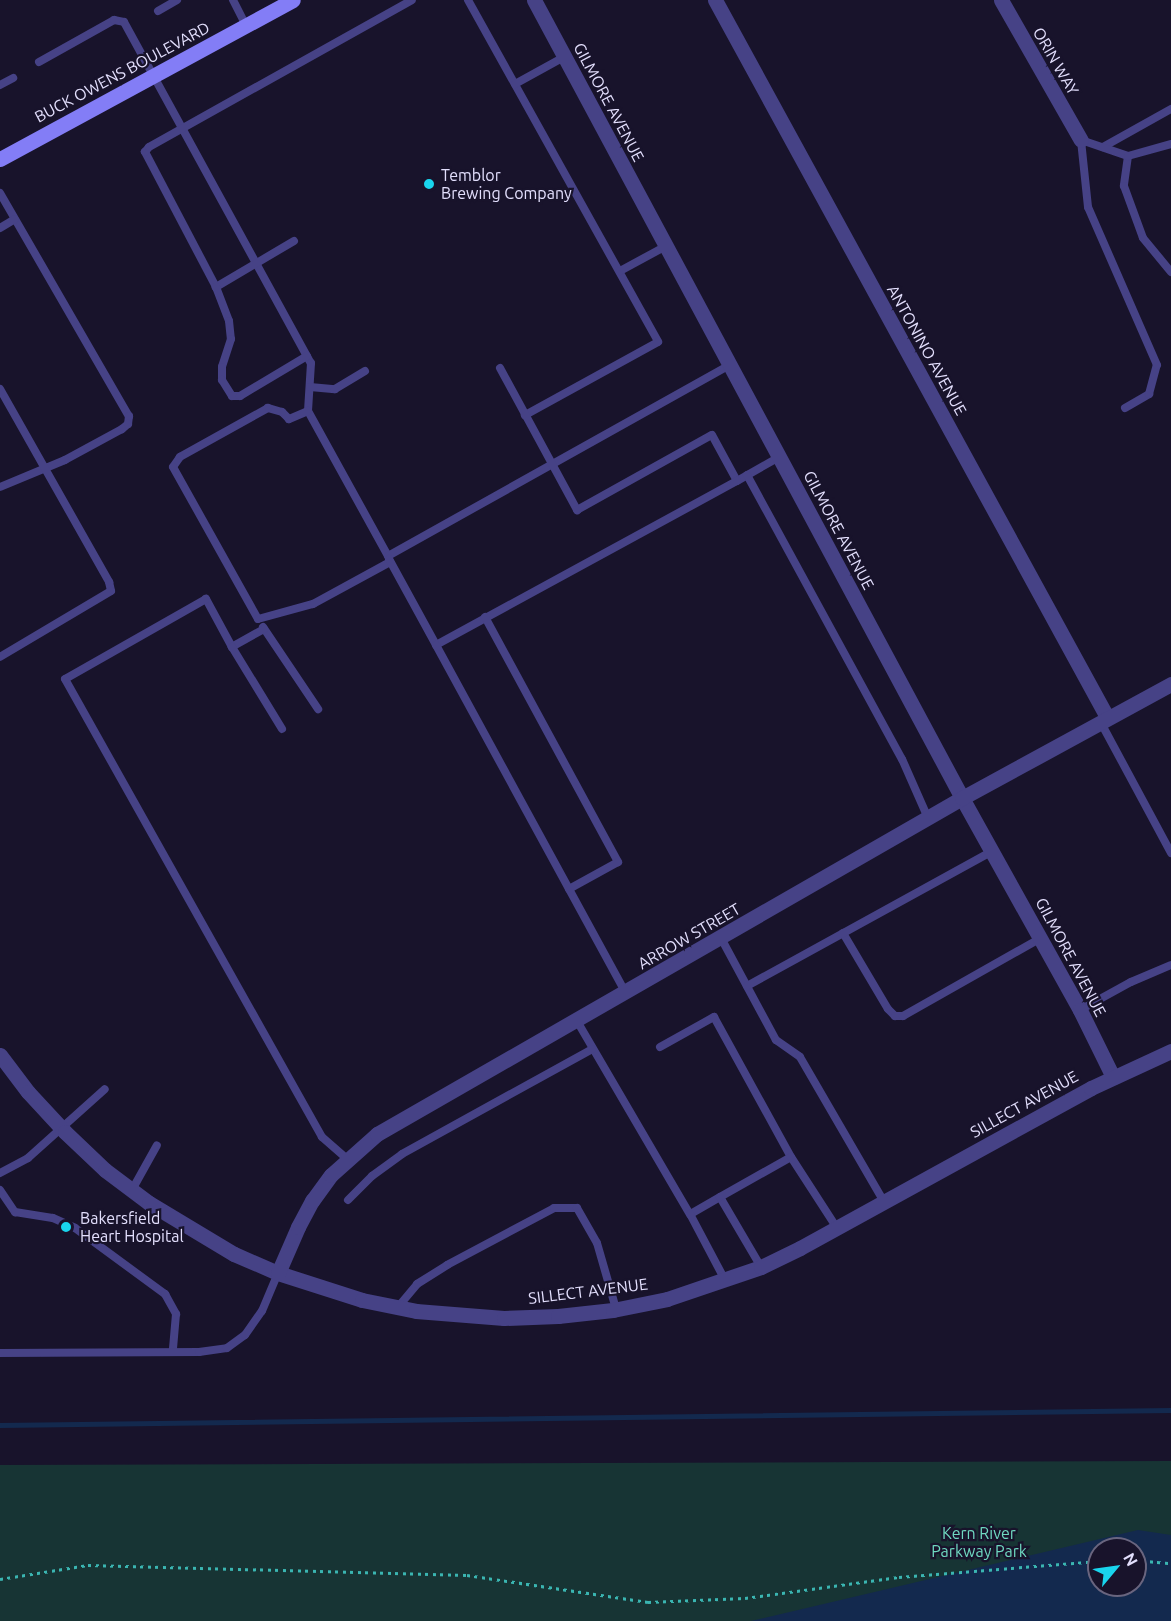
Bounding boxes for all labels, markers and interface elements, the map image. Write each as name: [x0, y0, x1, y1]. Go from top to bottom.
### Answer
street label: BUCK OWENS BOULEVARD: [31, 18, 213, 126]
street label: ORIN WAY: [1029, 24, 1083, 98]
street label: GILMORE AVENUE: [570, 39, 648, 165]
place label: Temblor Brewing Company: [441, 165, 572, 203]
marker: Temblor Brewing Company: [422, 177, 436, 191]
street label: ANTONINO AVENUE: [883, 282, 971, 418]
street label: GILMORE AVENUE: [800, 467, 878, 593]
street label: GILMORE AVENUE: [1032, 894, 1110, 1020]
street label: ARROW STREET: [634, 899, 744, 973]
street label: SILLECT AVENUE: [967, 1066, 1081, 1142]
place label: Bakersfield Heart Hospital: [80, 1208, 184, 1246]
marker: Bakersfield Heart Hospital: [57, 1218, 75, 1236]
street label: SILLECT AVENUE: [527, 1274, 649, 1308]
park label: Kern River Parkway Park: [931, 1523, 1027, 1561]
north arrow: [1087, 1537, 1147, 1597]
text: N: [1120, 1550, 1142, 1569]

